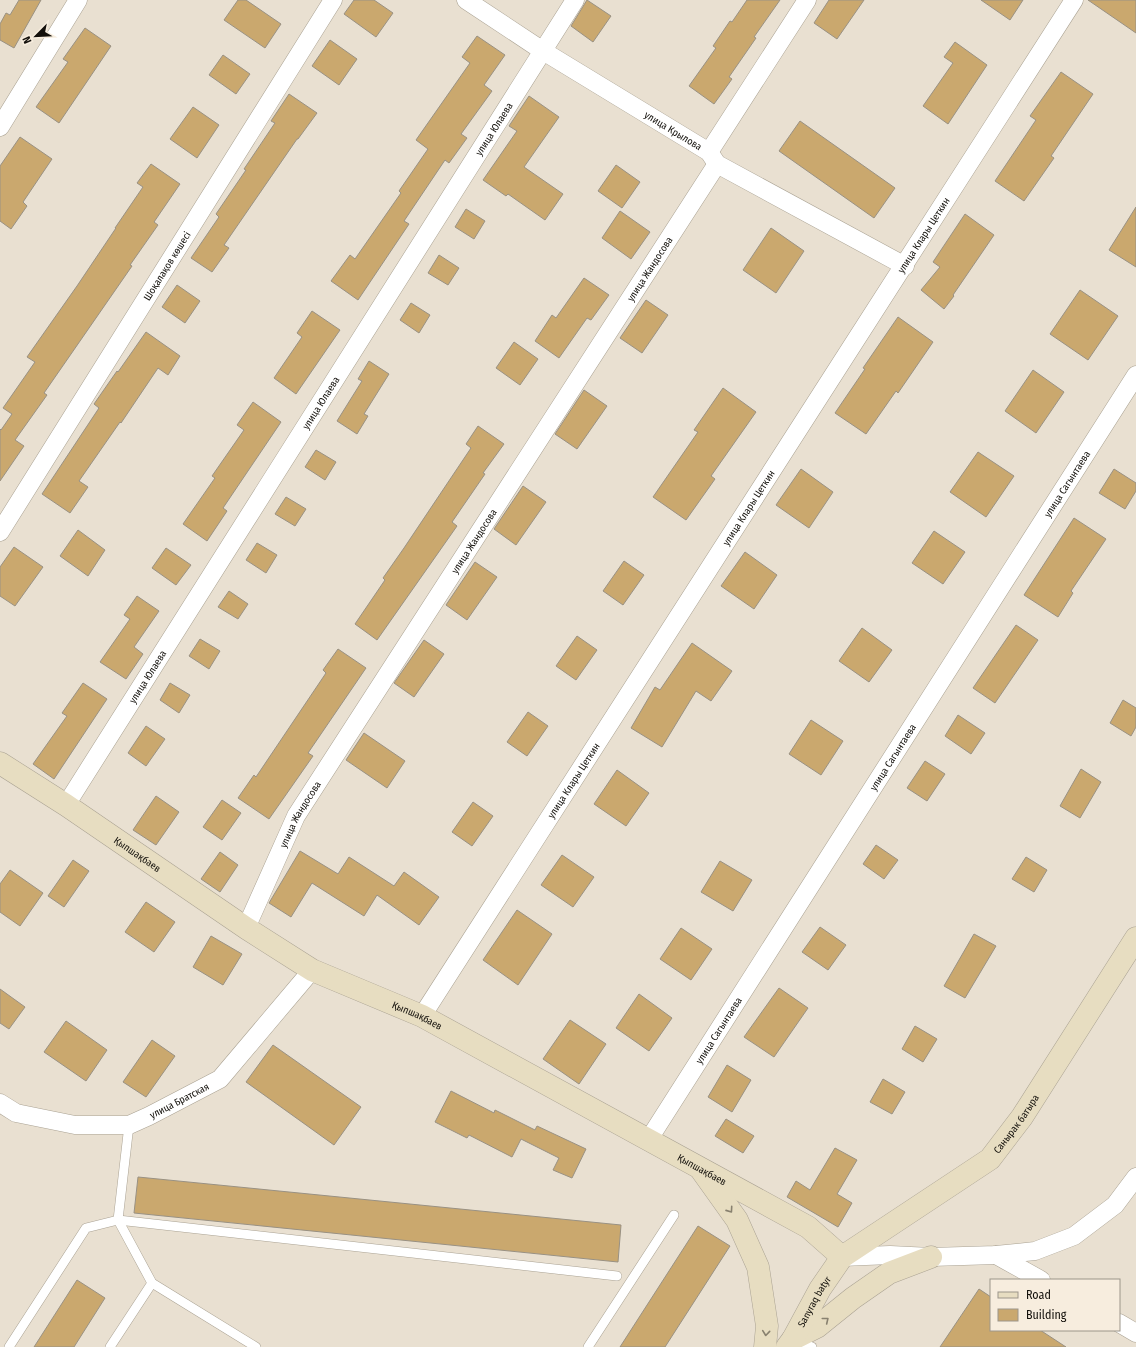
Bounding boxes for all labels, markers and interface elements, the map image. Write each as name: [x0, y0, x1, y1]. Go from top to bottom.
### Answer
north arrow: [16, 16, 56, 56]
text: N: [20, 34, 35, 46]
street label: улица Юлаева: [473, 101, 516, 158]
street label: улица Крылова: [642, 109, 704, 153]
street label: улица Клары Цеткин: [895, 196, 953, 276]
street label: Шоқалақов көшесі: [141, 229, 194, 303]
street label: улица Жандосова: [625, 235, 675, 304]
street label: улица Юлаева: [300, 374, 342, 432]
street label: улица Сагынтаева: [1042, 449, 1093, 520]
street label: улица Клары Цеткин: [720, 468, 778, 548]
street label: улица Жандосова: [449, 507, 500, 576]
street label: улица Юлаева: [127, 648, 169, 706]
street label: улица Сагынтаева: [868, 722, 919, 793]
street label: улица Клары Цеткин: [545, 741, 603, 821]
street label: улица Жандосова: [278, 779, 324, 850]
street label: Қыпшақбаев: [111, 835, 163, 875]
street label: улица Сагынтаева: [694, 995, 745, 1066]
street label: Қыпшақбаев: [390, 999, 444, 1033]
street label: улица Братская: [148, 1081, 211, 1122]
street label: Санырак батыра: [991, 1092, 1042, 1156]
street label: Қыпшақбаев: [675, 1152, 728, 1188]
one-way arrow: [725, 1206, 732, 1213]
street label: Sanyraq batyr: [796, 1274, 834, 1329]
legend: [990, 1279, 1120, 1331]
text: Road: [1026, 1288, 1051, 1302]
text: Building: [1026, 1308, 1067, 1322]
one-way arrow: [822, 1317, 829, 1324]
one-way arrow: [762, 1330, 771, 1336]

